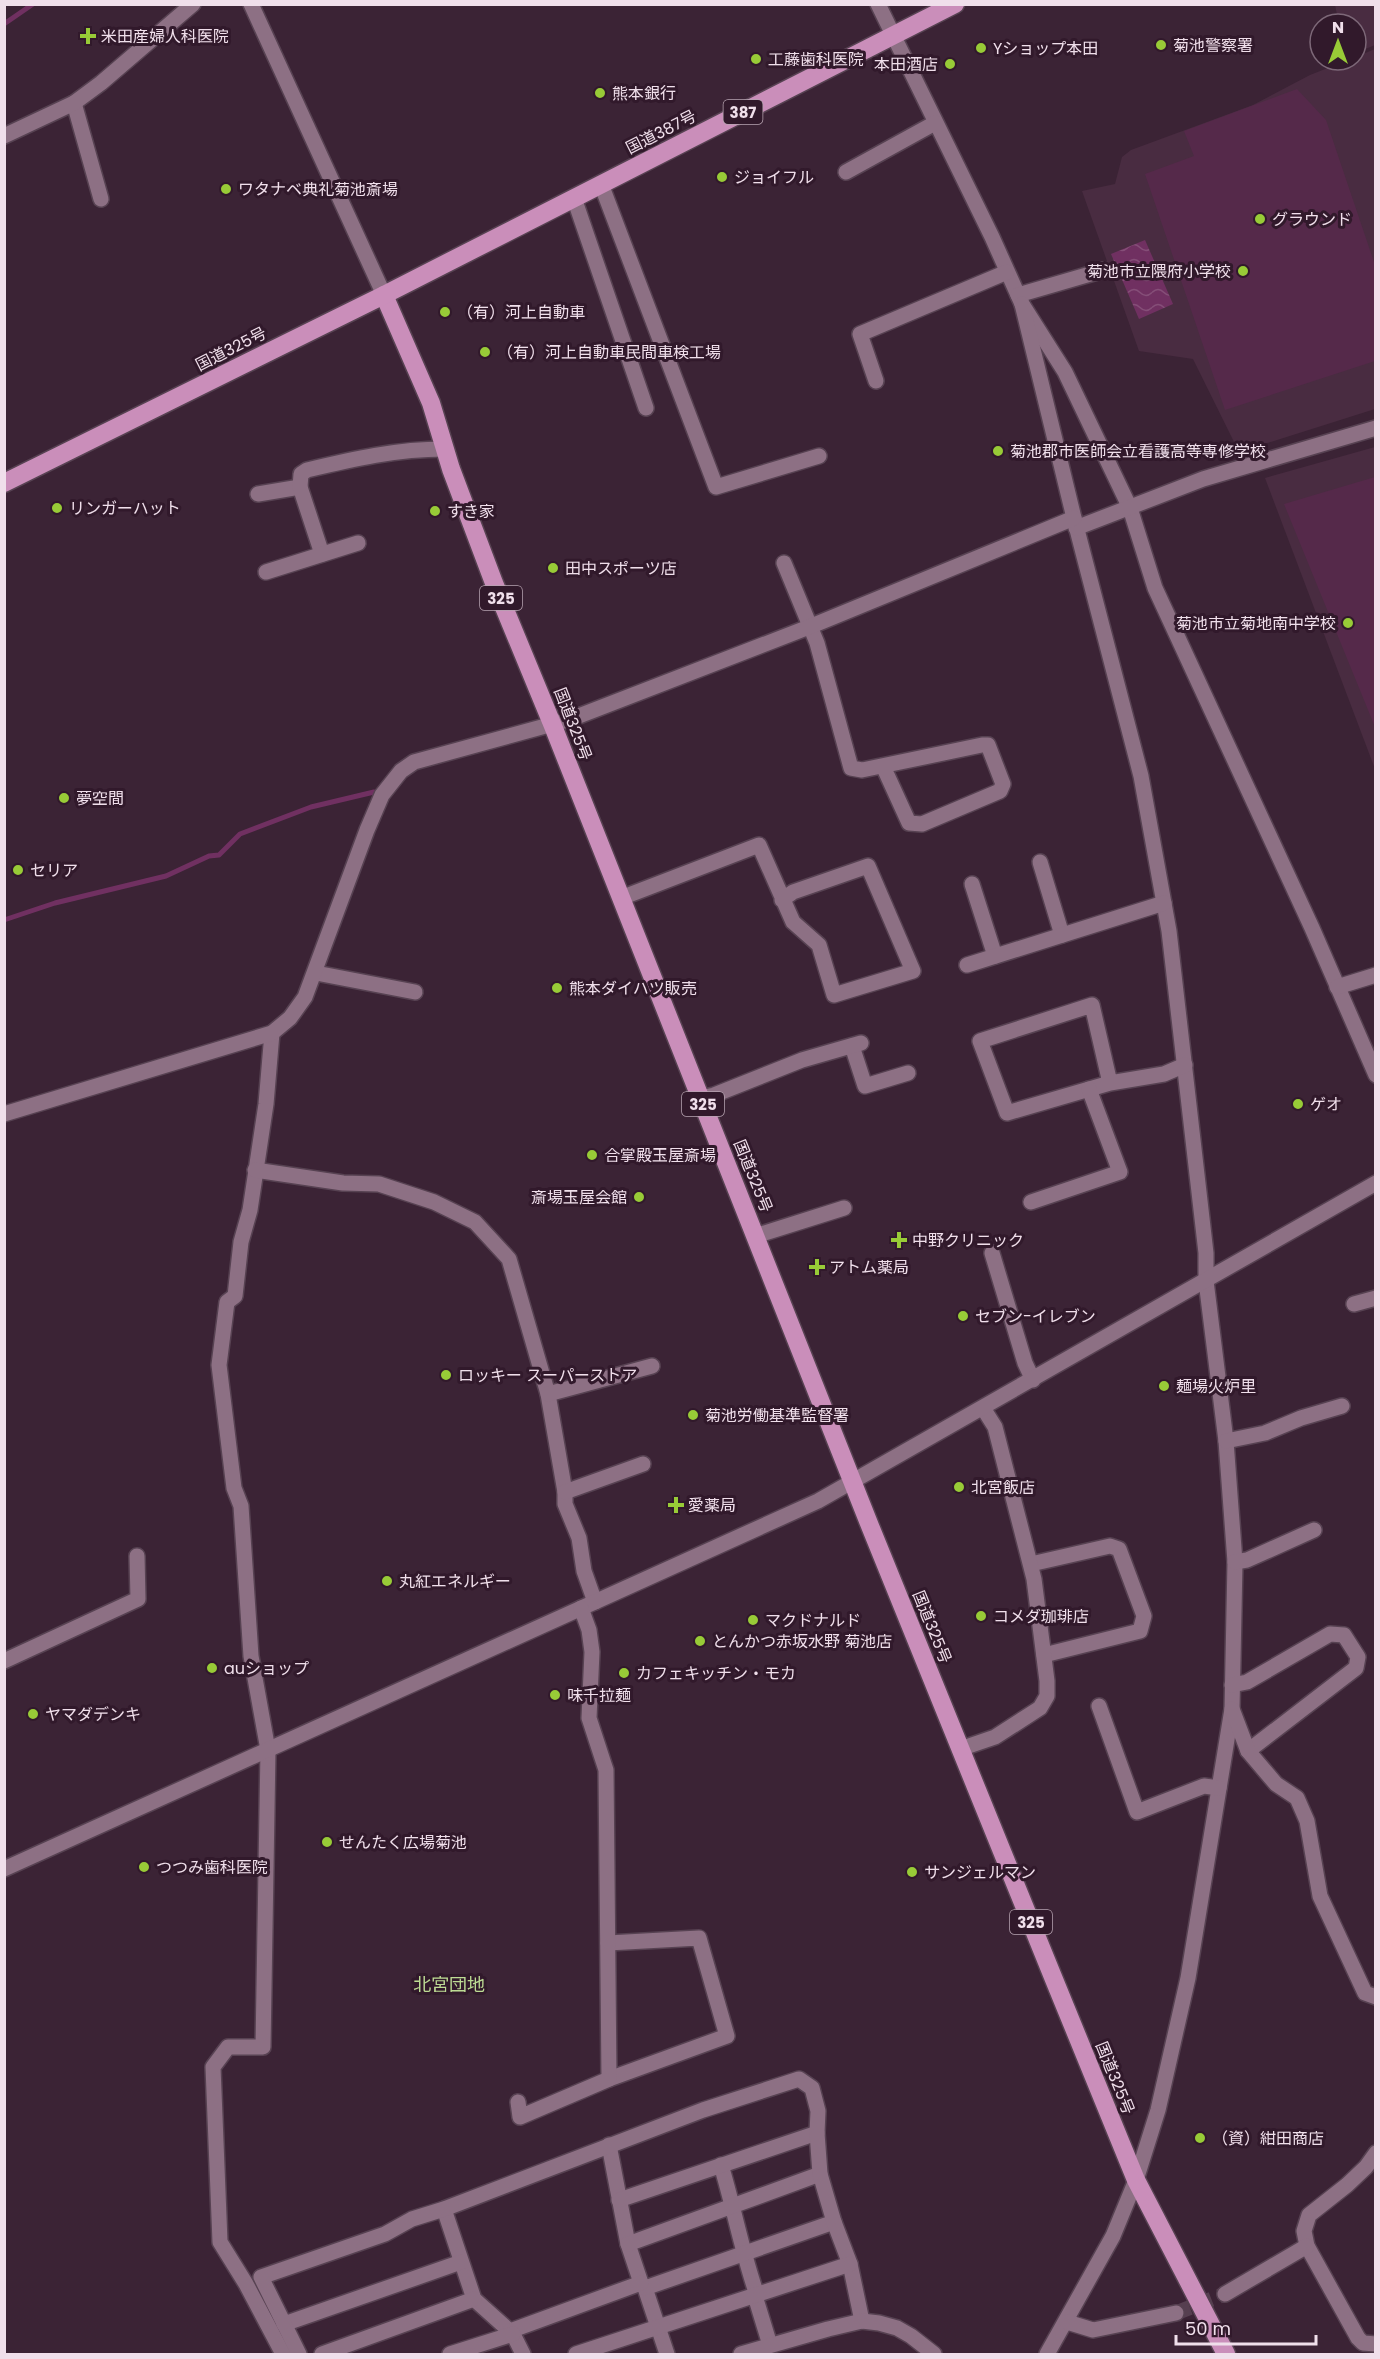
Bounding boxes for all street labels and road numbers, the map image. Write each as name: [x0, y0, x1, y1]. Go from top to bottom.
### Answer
road number: 387: [724, 100, 762, 124]
street label: 国道387号: [622, 104, 700, 160]
street label: 国道325号: [192, 321, 270, 377]
road number: 325: [480, 586, 522, 610]
street label: 国道325号: [549, 684, 597, 764]
road number: 325: [682, 1092, 724, 1116]
street label: 国道325号: [728, 1136, 778, 1216]
street label: 国道325号: [907, 1587, 957, 1667]
road number: 325: [1010, 1910, 1052, 1934]
street label: 国道325号: [1090, 2038, 1140, 2118]

